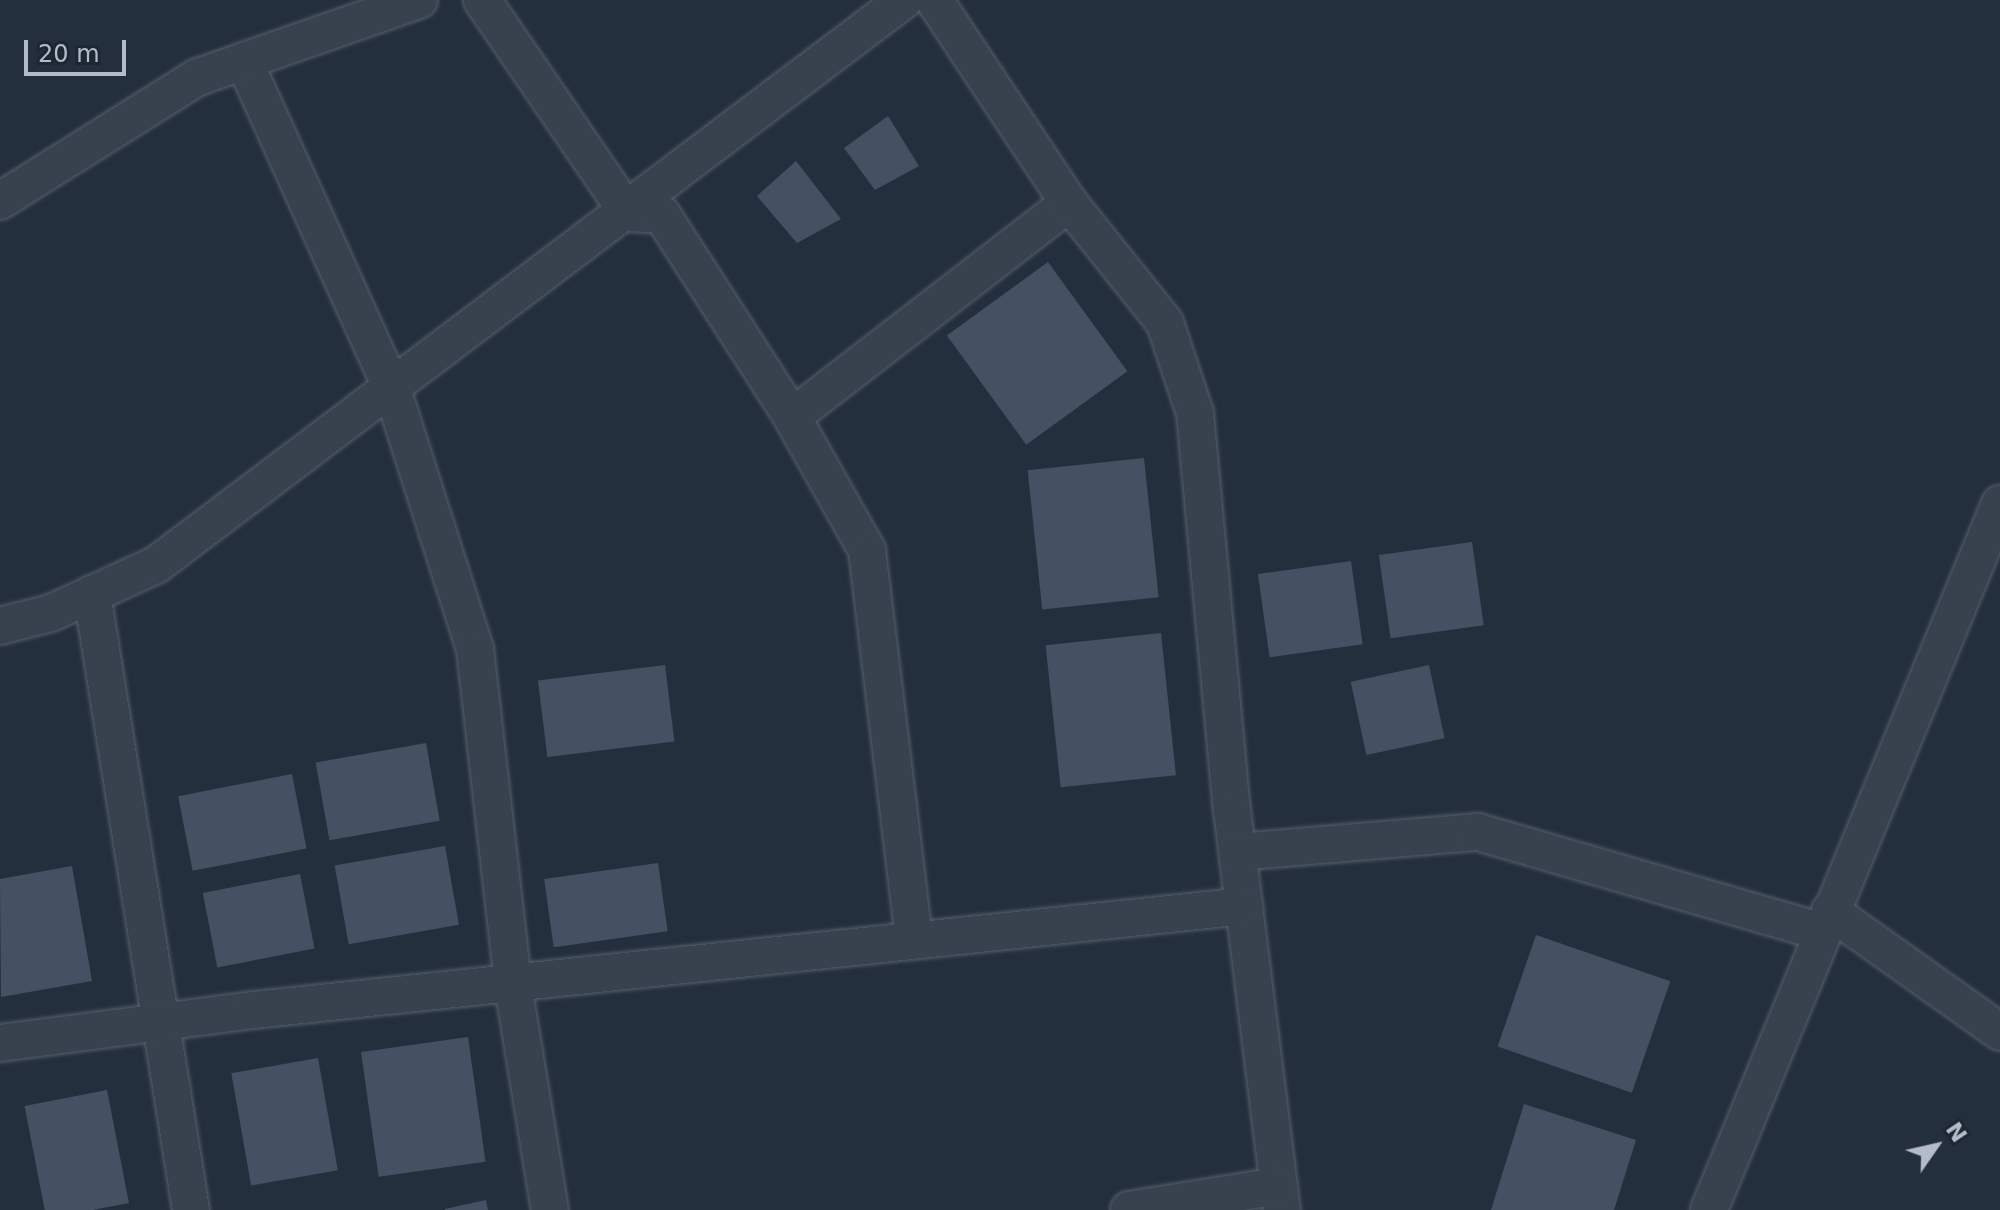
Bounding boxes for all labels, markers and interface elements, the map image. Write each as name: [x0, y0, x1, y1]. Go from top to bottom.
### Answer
scale bar: [28, 24, 130, 74]
text: 20 m: [38, 40, 100, 68]
north arrow: [1896, 1106, 1976, 1186]
text: N: [1941, 1118, 1972, 1147]

